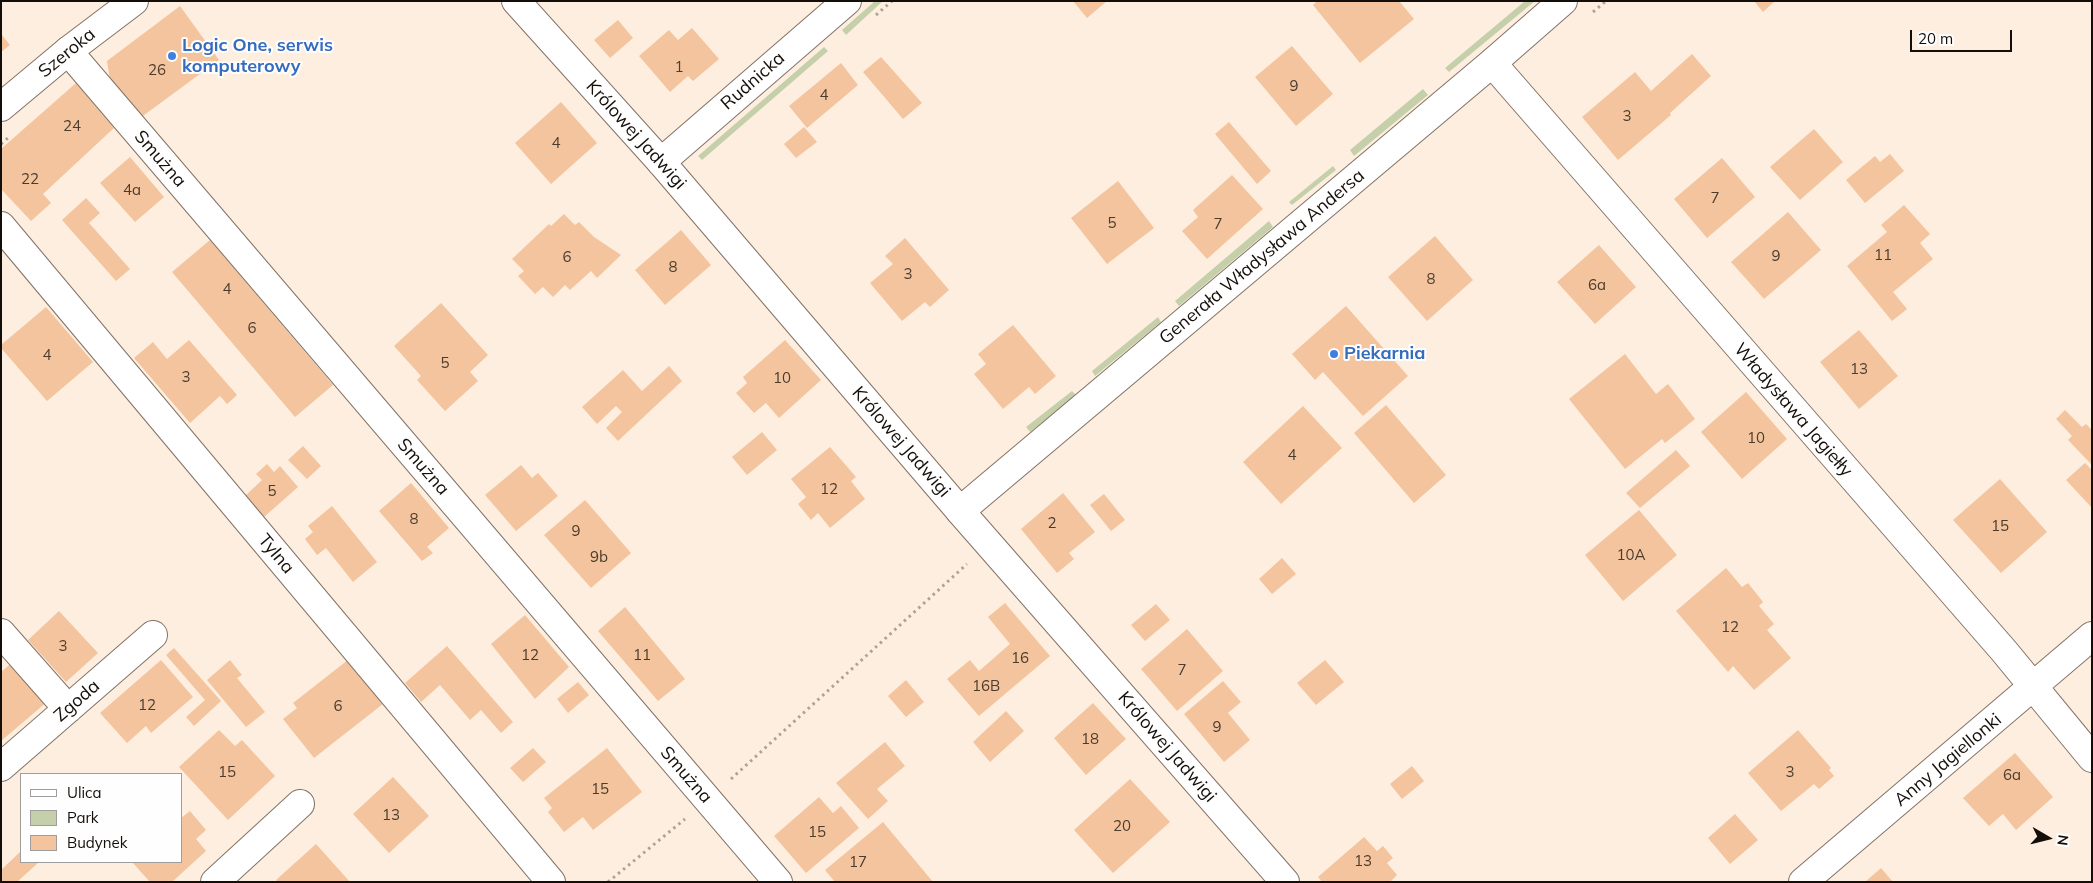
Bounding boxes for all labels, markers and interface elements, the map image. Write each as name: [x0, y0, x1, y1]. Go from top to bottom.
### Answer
scale bar: [1913, 20, 2016, 52]
street label: Szeroka: [34, 24, 100, 82]
text: 20 m: [1918, 29, 1953, 48]
place label: Logic One, serwis komputerowy: [182, 35, 333, 78]
street label: Rudnicka: [717, 47, 789, 115]
marker: Logic One, serwis komputerowy: [166, 50, 178, 62]
house number: 1: [675, 58, 683, 76]
house number: 26: [148, 61, 166, 79]
street label: Królowej Jadwigi: [581, 76, 691, 194]
house number: 9: [1290, 77, 1298, 95]
house number: 4: [820, 86, 828, 104]
house number: 3: [1623, 107, 1631, 125]
house number: 24: [63, 117, 81, 135]
street label: Smużna: [130, 126, 190, 192]
house number: 4: [552, 134, 560, 152]
street label: Generała Władysława Andersa: [1155, 165, 1369, 349]
house number: 22: [21, 170, 39, 188]
house number: 4a: [123, 181, 141, 199]
house number: 7: [1711, 189, 1719, 207]
house number: 5: [1108, 214, 1116, 232]
house number: 7: [1214, 215, 1222, 233]
house number: 11: [1874, 246, 1892, 264]
house number: 9: [1772, 247, 1780, 265]
house number: 6: [563, 248, 571, 266]
house number: 8: [669, 258, 677, 276]
house number: 3: [904, 265, 912, 283]
house number: 8: [1427, 270, 1435, 288]
house number: 6a: [1588, 276, 1606, 294]
house number: 4: [223, 280, 231, 298]
house number: 6: [248, 319, 256, 337]
street label: Władysława Jagiełły: [1729, 339, 1857, 481]
place label: Piekarnia: [1344, 343, 1425, 365]
house number: 4: [43, 346, 51, 364]
marker: Piekarnia: [1328, 348, 1340, 360]
house number: 5: [441, 354, 449, 372]
house number: 13: [1850, 360, 1868, 378]
house number: 3: [182, 368, 190, 386]
house number: 10: [773, 369, 791, 387]
street label: Królowej Jadwigi: [847, 382, 955, 502]
house number: 10: [1747, 429, 1765, 447]
street label: Smużna: [393, 434, 453, 500]
house number: 4: [1288, 446, 1296, 464]
house number: 12: [820, 480, 838, 498]
house number: 5: [268, 482, 276, 500]
house number: 8: [410, 510, 418, 528]
house number: 2: [1048, 514, 1056, 532]
house number: 15: [1991, 517, 2009, 535]
house number: 9: [572, 522, 580, 540]
street label: Tylna: [253, 530, 299, 578]
house number: 10A: [1616, 546, 1646, 564]
house number: 9b: [590, 548, 608, 566]
house number: 12: [1721, 618, 1739, 636]
house number: 3: [59, 637, 67, 655]
house number: 12: [521, 646, 539, 664]
house number: 11: [633, 646, 651, 664]
house number: 16: [1011, 649, 1029, 667]
house number: 7: [1178, 661, 1186, 679]
street label: Zgoda: [50, 675, 104, 727]
house number: 16B: [972, 677, 1000, 695]
street label: Królowej Jadwigi: [1113, 687, 1221, 807]
house number: 12: [138, 696, 156, 714]
house number: 6: [334, 697, 342, 715]
street label: Anny Jagiellonki: [1890, 709, 2006, 811]
house number: 9: [1213, 718, 1221, 736]
house number: 18: [1081, 730, 1099, 748]
street label: Smużna: [656, 742, 716, 808]
house number: 15: [218, 763, 236, 781]
house number: 3: [1786, 763, 1794, 781]
house number: 6a: [2003, 766, 2021, 784]
legend: [20, 773, 182, 863]
house number: 15: [591, 780, 609, 798]
text: Ulica: [67, 783, 101, 802]
house number: 13: [382, 806, 400, 824]
text: Park: [67, 808, 99, 827]
north arrow: [2023, 813, 2073, 863]
house number: 20: [1113, 817, 1131, 835]
house number: 15: [808, 823, 826, 841]
text: Budynek: [67, 833, 128, 852]
text: N: [2053, 834, 2073, 847]
house number: 13: [1354, 852, 1372, 870]
house number: 17: [849, 853, 867, 871]

